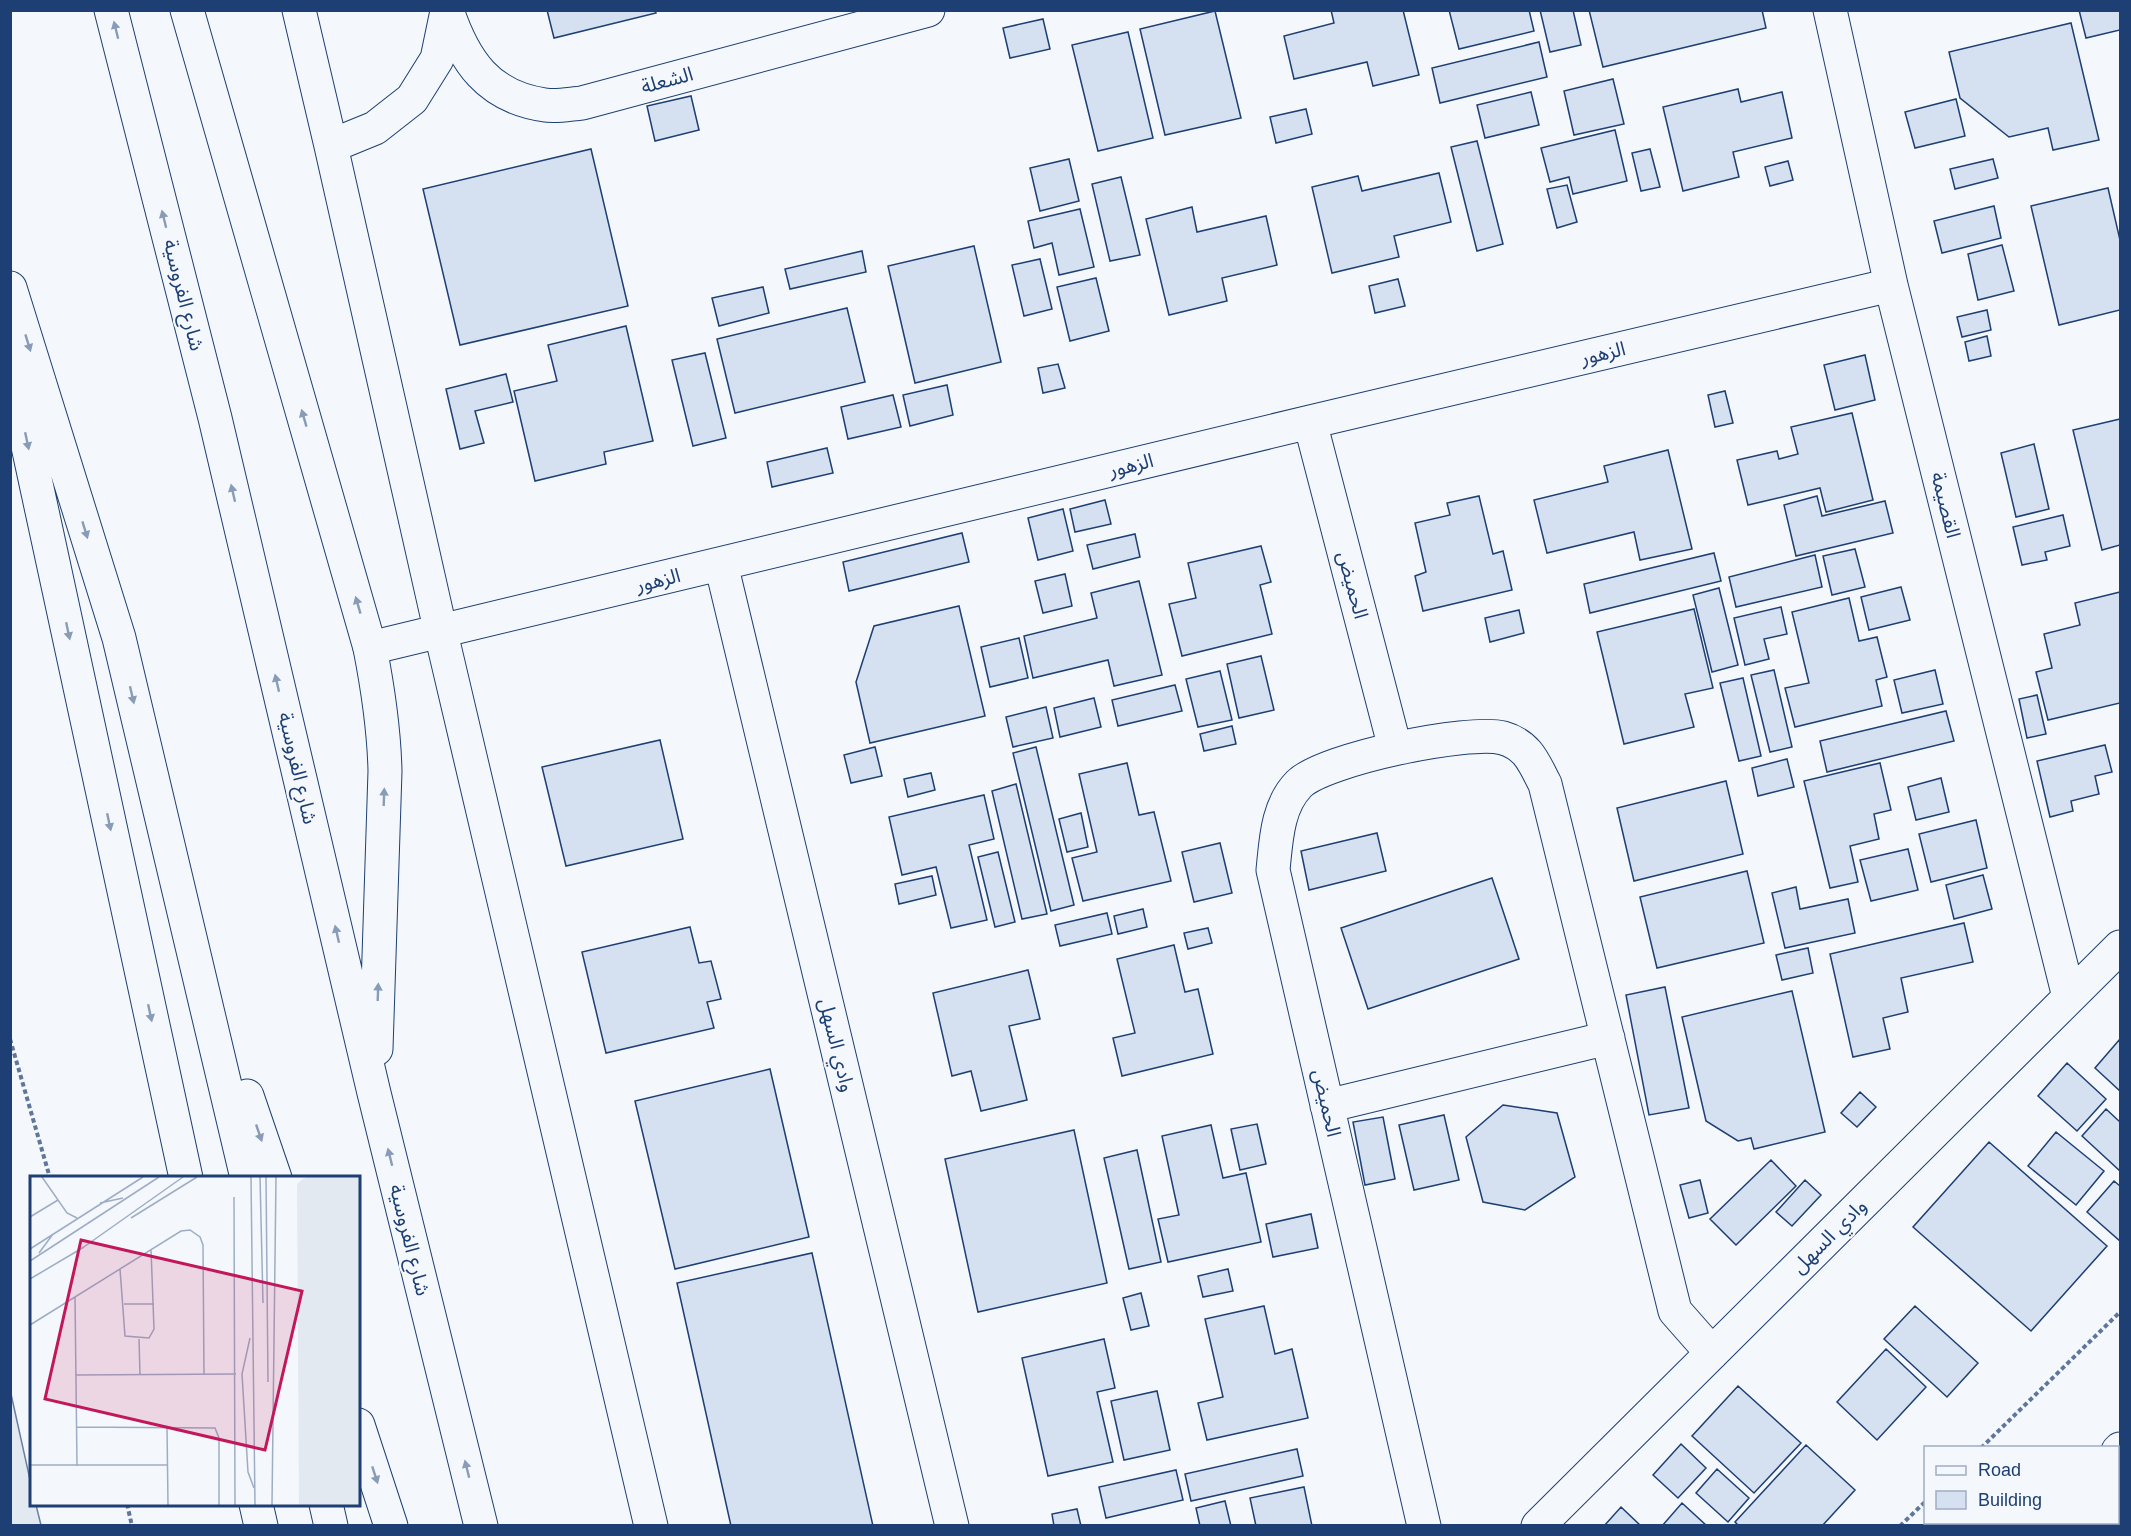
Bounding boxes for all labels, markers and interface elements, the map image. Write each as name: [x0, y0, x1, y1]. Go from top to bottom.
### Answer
one-way arrow: [111, 21, 121, 39]
street label: الشعلة: [639, 63, 695, 97]
one-way arrow: [159, 210, 169, 228]
street label: شارع الفروسية: [156, 237, 208, 354]
one-way arrow: [24, 335, 33, 353]
street label: الزهور: [1577, 337, 1628, 370]
one-way arrow: [299, 409, 308, 427]
one-way arrow: [23, 431, 32, 450]
street label: الزهور: [1105, 449, 1156, 482]
street label: القصيمة: [1927, 470, 1965, 540]
one-way arrow: [227, 483, 237, 502]
one-way arrow: [81, 521, 91, 539]
street label: الحميض: [1333, 549, 1373, 621]
street label: الزهور: [632, 564, 683, 597]
one-way arrow: [353, 596, 362, 614]
one-way arrow: [64, 622, 74, 641]
one-way arrow: [272, 673, 282, 692]
one-way arrow: [128, 686, 138, 705]
street label: شارع الفروسية: [271, 710, 322, 827]
one-way arrow: [380, 788, 389, 807]
one-way arrow: [105, 813, 115, 831]
one-way arrow: [331, 924, 341, 943]
one-way arrow: [373, 983, 382, 1002]
street label: وادي السهل: [810, 996, 859, 1095]
one-way arrow: [146, 1003, 156, 1022]
street label: الحميض: [1308, 1067, 1345, 1139]
one-way arrow: [255, 1124, 265, 1142]
one-way arrow: [384, 1148, 394, 1166]
inset map: [30, 1176, 360, 1506]
street label: شارع الفروسية: [382, 1182, 434, 1299]
street label: وادي السهل: [1787, 1194, 1874, 1281]
legend: [1924, 1446, 2119, 1524]
one-way arrow: [461, 1460, 471, 1478]
text: Road: [1978, 1460, 2021, 1480]
one-way arrow: [371, 1466, 380, 1484]
text: Building: [1978, 1490, 2042, 1510]

